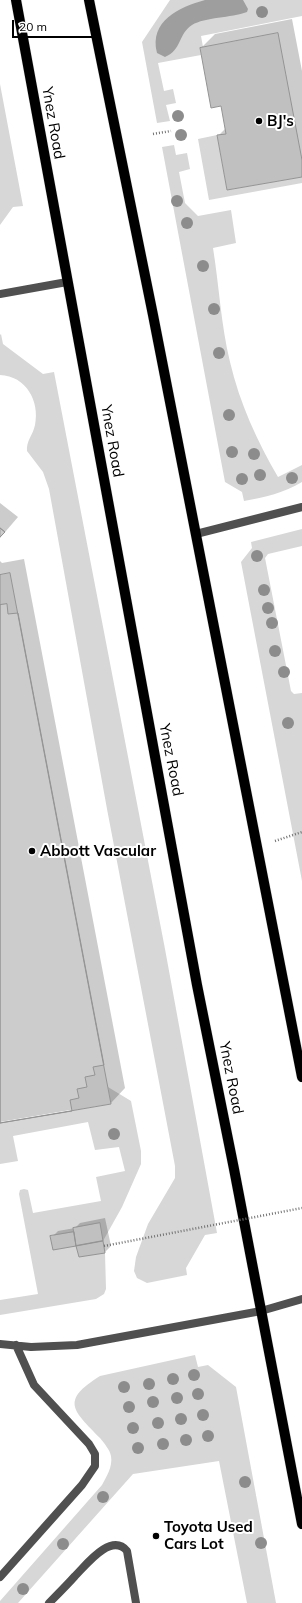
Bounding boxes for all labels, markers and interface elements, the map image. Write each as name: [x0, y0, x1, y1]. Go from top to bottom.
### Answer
scale bar: [14, 12, 98, 38]
text: 20 m: [19, 19, 47, 34]
street label: Ynez Road: [38, 85, 68, 161]
place label: BJ's: [267, 112, 294, 130]
marker: BJ's: [254, 116, 264, 126]
street label: Ynez Road: [97, 403, 127, 479]
street label: Ynez Road: [155, 722, 187, 798]
place label: Abbott Vascular: [40, 842, 156, 860]
marker: Abbott Vascular: [27, 846, 37, 856]
street label: Ynez Road: [215, 1040, 247, 1116]
place label: Toyota Used Cars Lot: [164, 1518, 253, 1553]
marker: Toyota Used Cars Lot: [151, 1531, 161, 1541]

